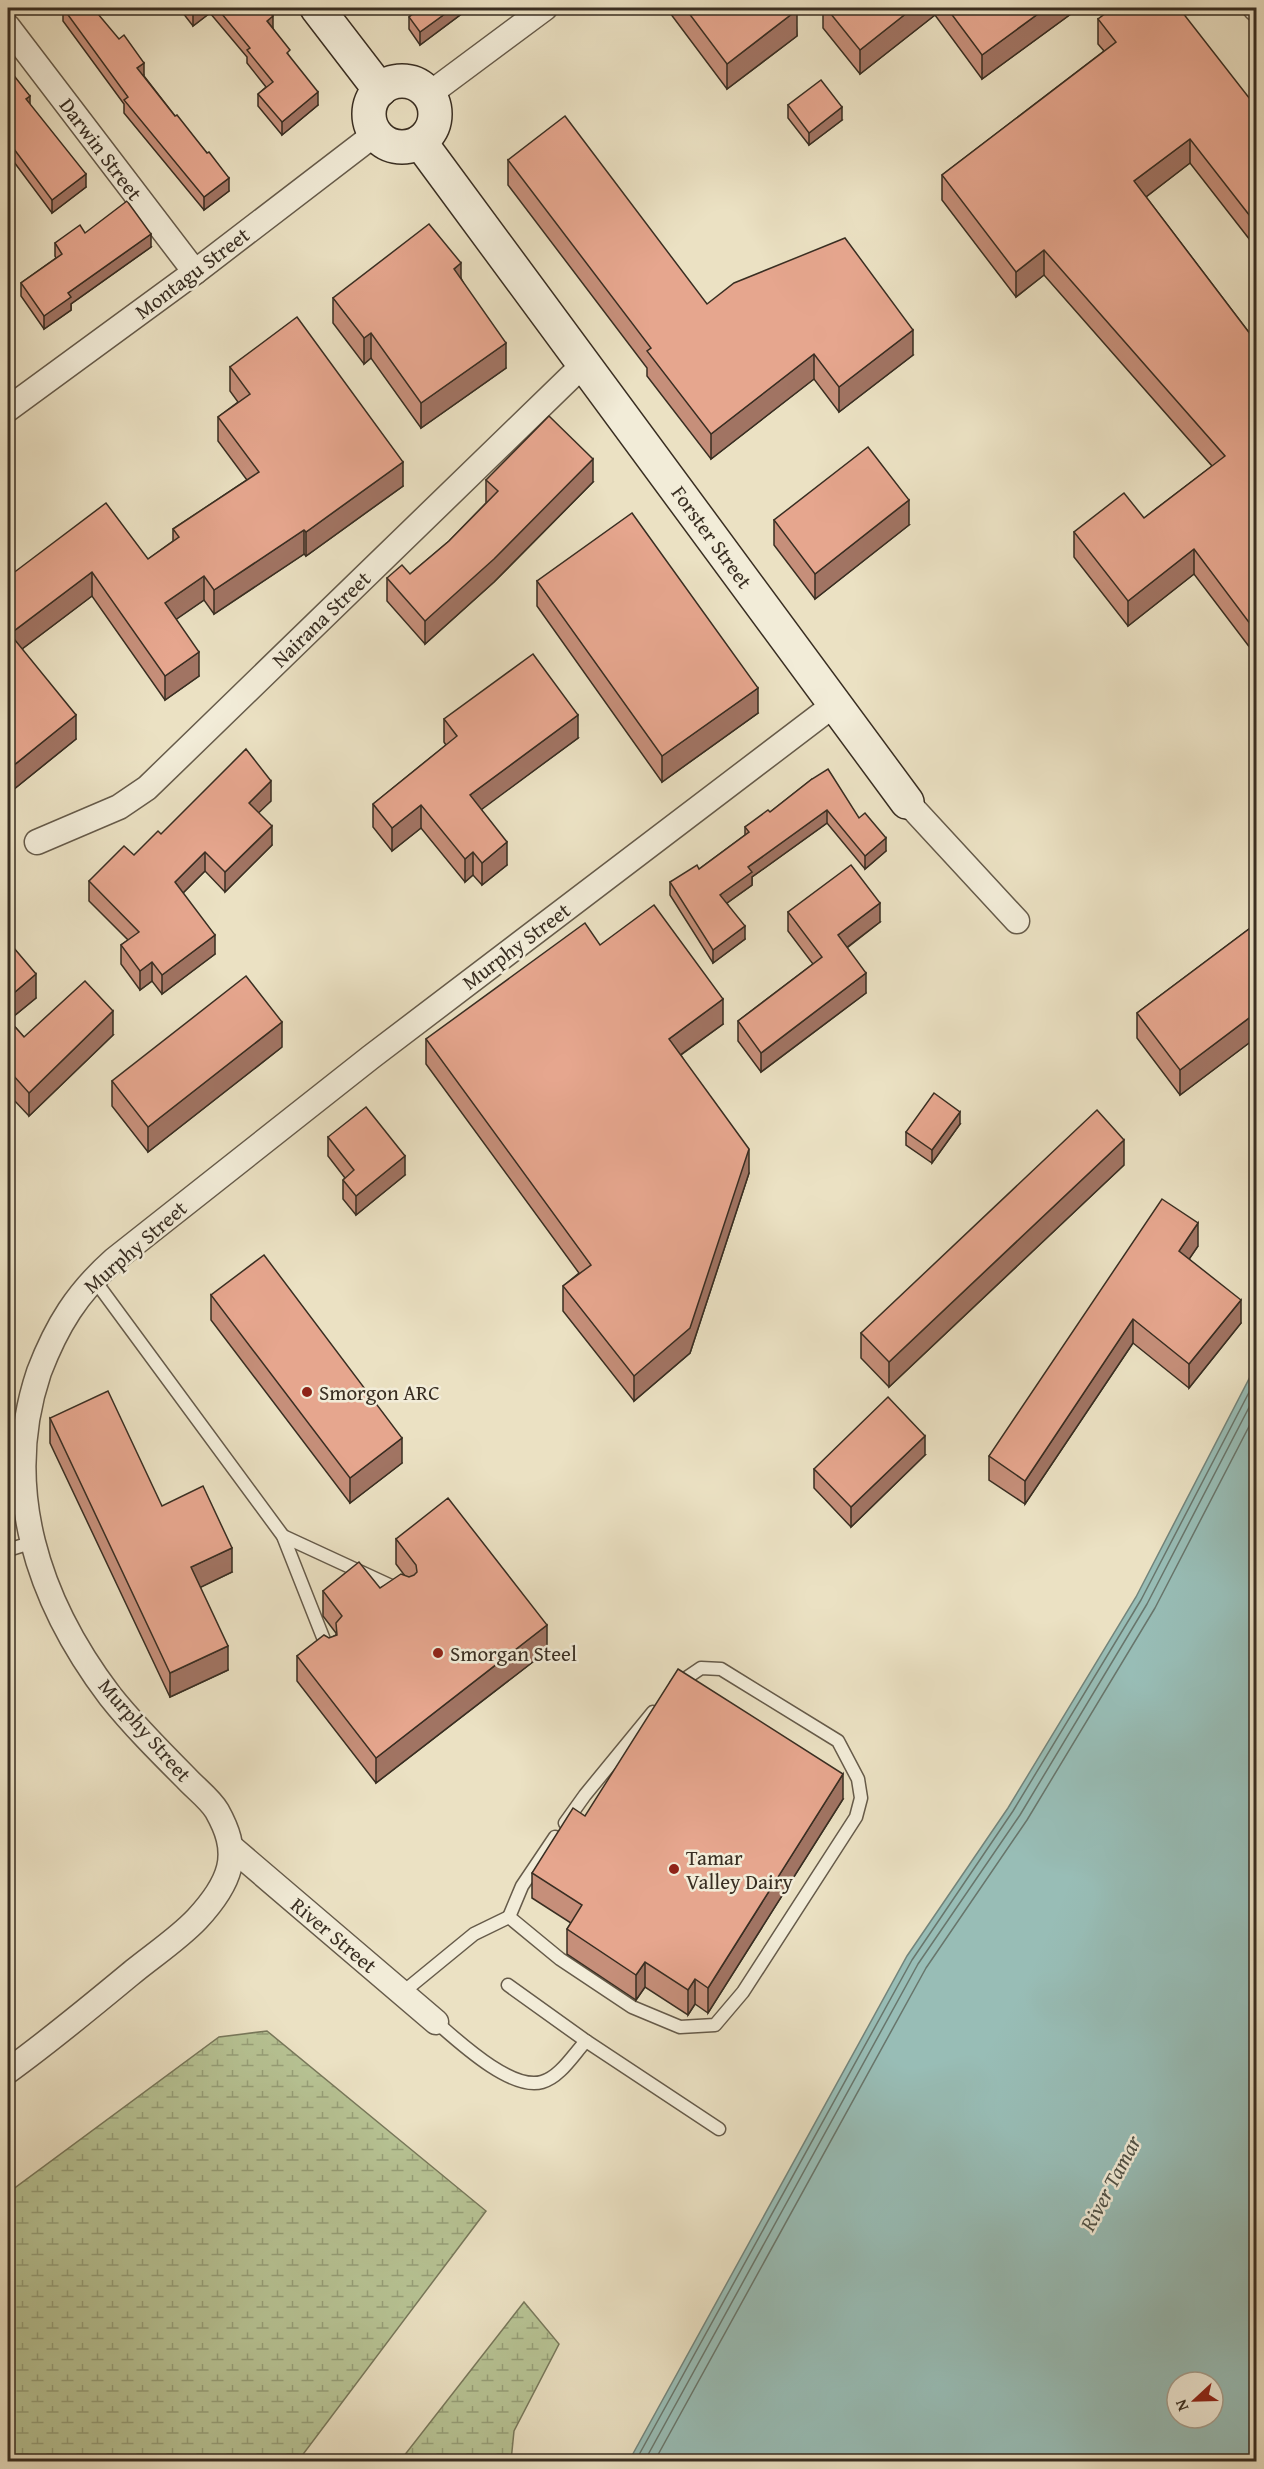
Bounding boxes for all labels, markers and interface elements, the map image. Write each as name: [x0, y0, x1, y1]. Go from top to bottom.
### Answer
street label: Darwin Street: [52, 91, 150, 207]
street label: Montagu Street: [128, 219, 256, 326]
street label: Forster Street: [664, 479, 760, 595]
street label: Nairana Street: [264, 563, 378, 674]
street label: Murphy Street: [455, 895, 577, 997]
street label: Murphy Street: [76, 1193, 194, 1301]
place label: Smorgon ARC: [319, 1377, 440, 1408]
marker: Smorgon ARC: [300, 1385, 314, 1399]
place label: Smorgan Steel: [450, 1638, 577, 1669]
marker: Smorgan Steel: [431, 1646, 445, 1660]
street label: Murphy Street: [91, 1671, 199, 1789]
place label: Tamar Valley Dairy: [686, 1842, 793, 1897]
marker: Tamar Valley Dairy: [667, 1862, 681, 1876]
street label: River Street: [284, 1890, 384, 1981]
water label: River Tamar: [1071, 2129, 1149, 2237]
north arrow: [1165, 2370, 1225, 2430]
text: N: [1168, 2396, 1194, 2415]

